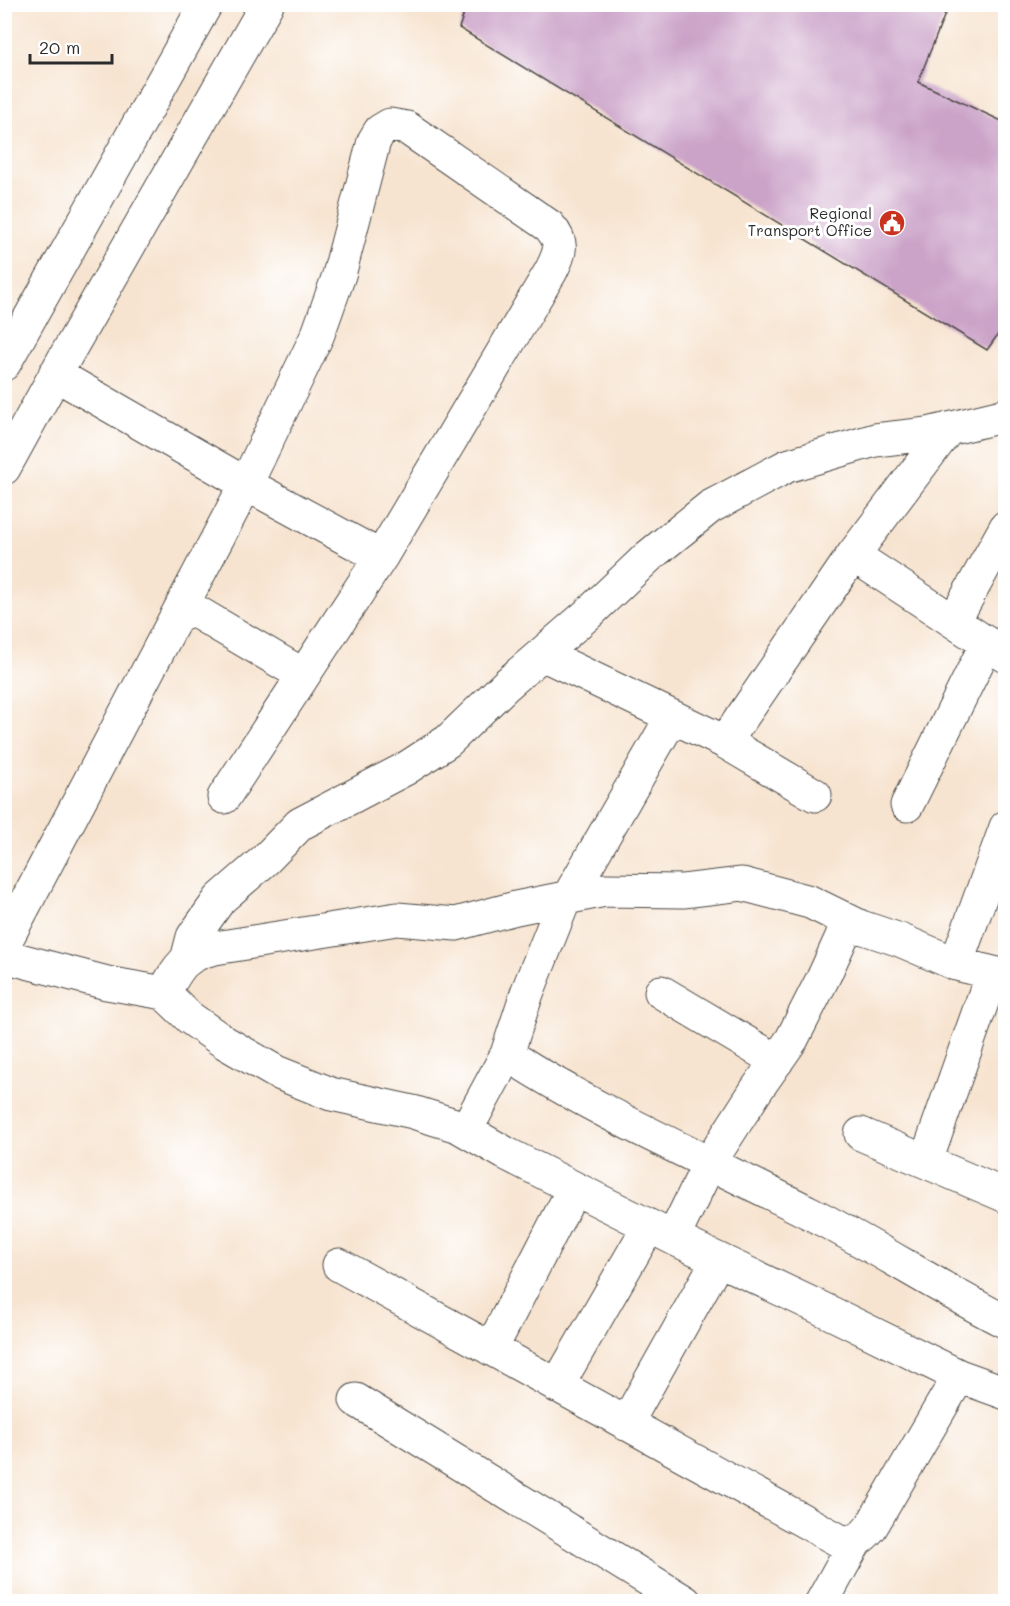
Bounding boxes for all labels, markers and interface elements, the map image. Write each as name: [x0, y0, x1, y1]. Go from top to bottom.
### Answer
scale bar: [30, 27, 112, 65]
text: 20 m: [39, 35, 80, 59]
place label: Regional Transport Office: [748, 203, 872, 240]
public building icon: Regional Transport Office: [877, 208, 907, 238]

